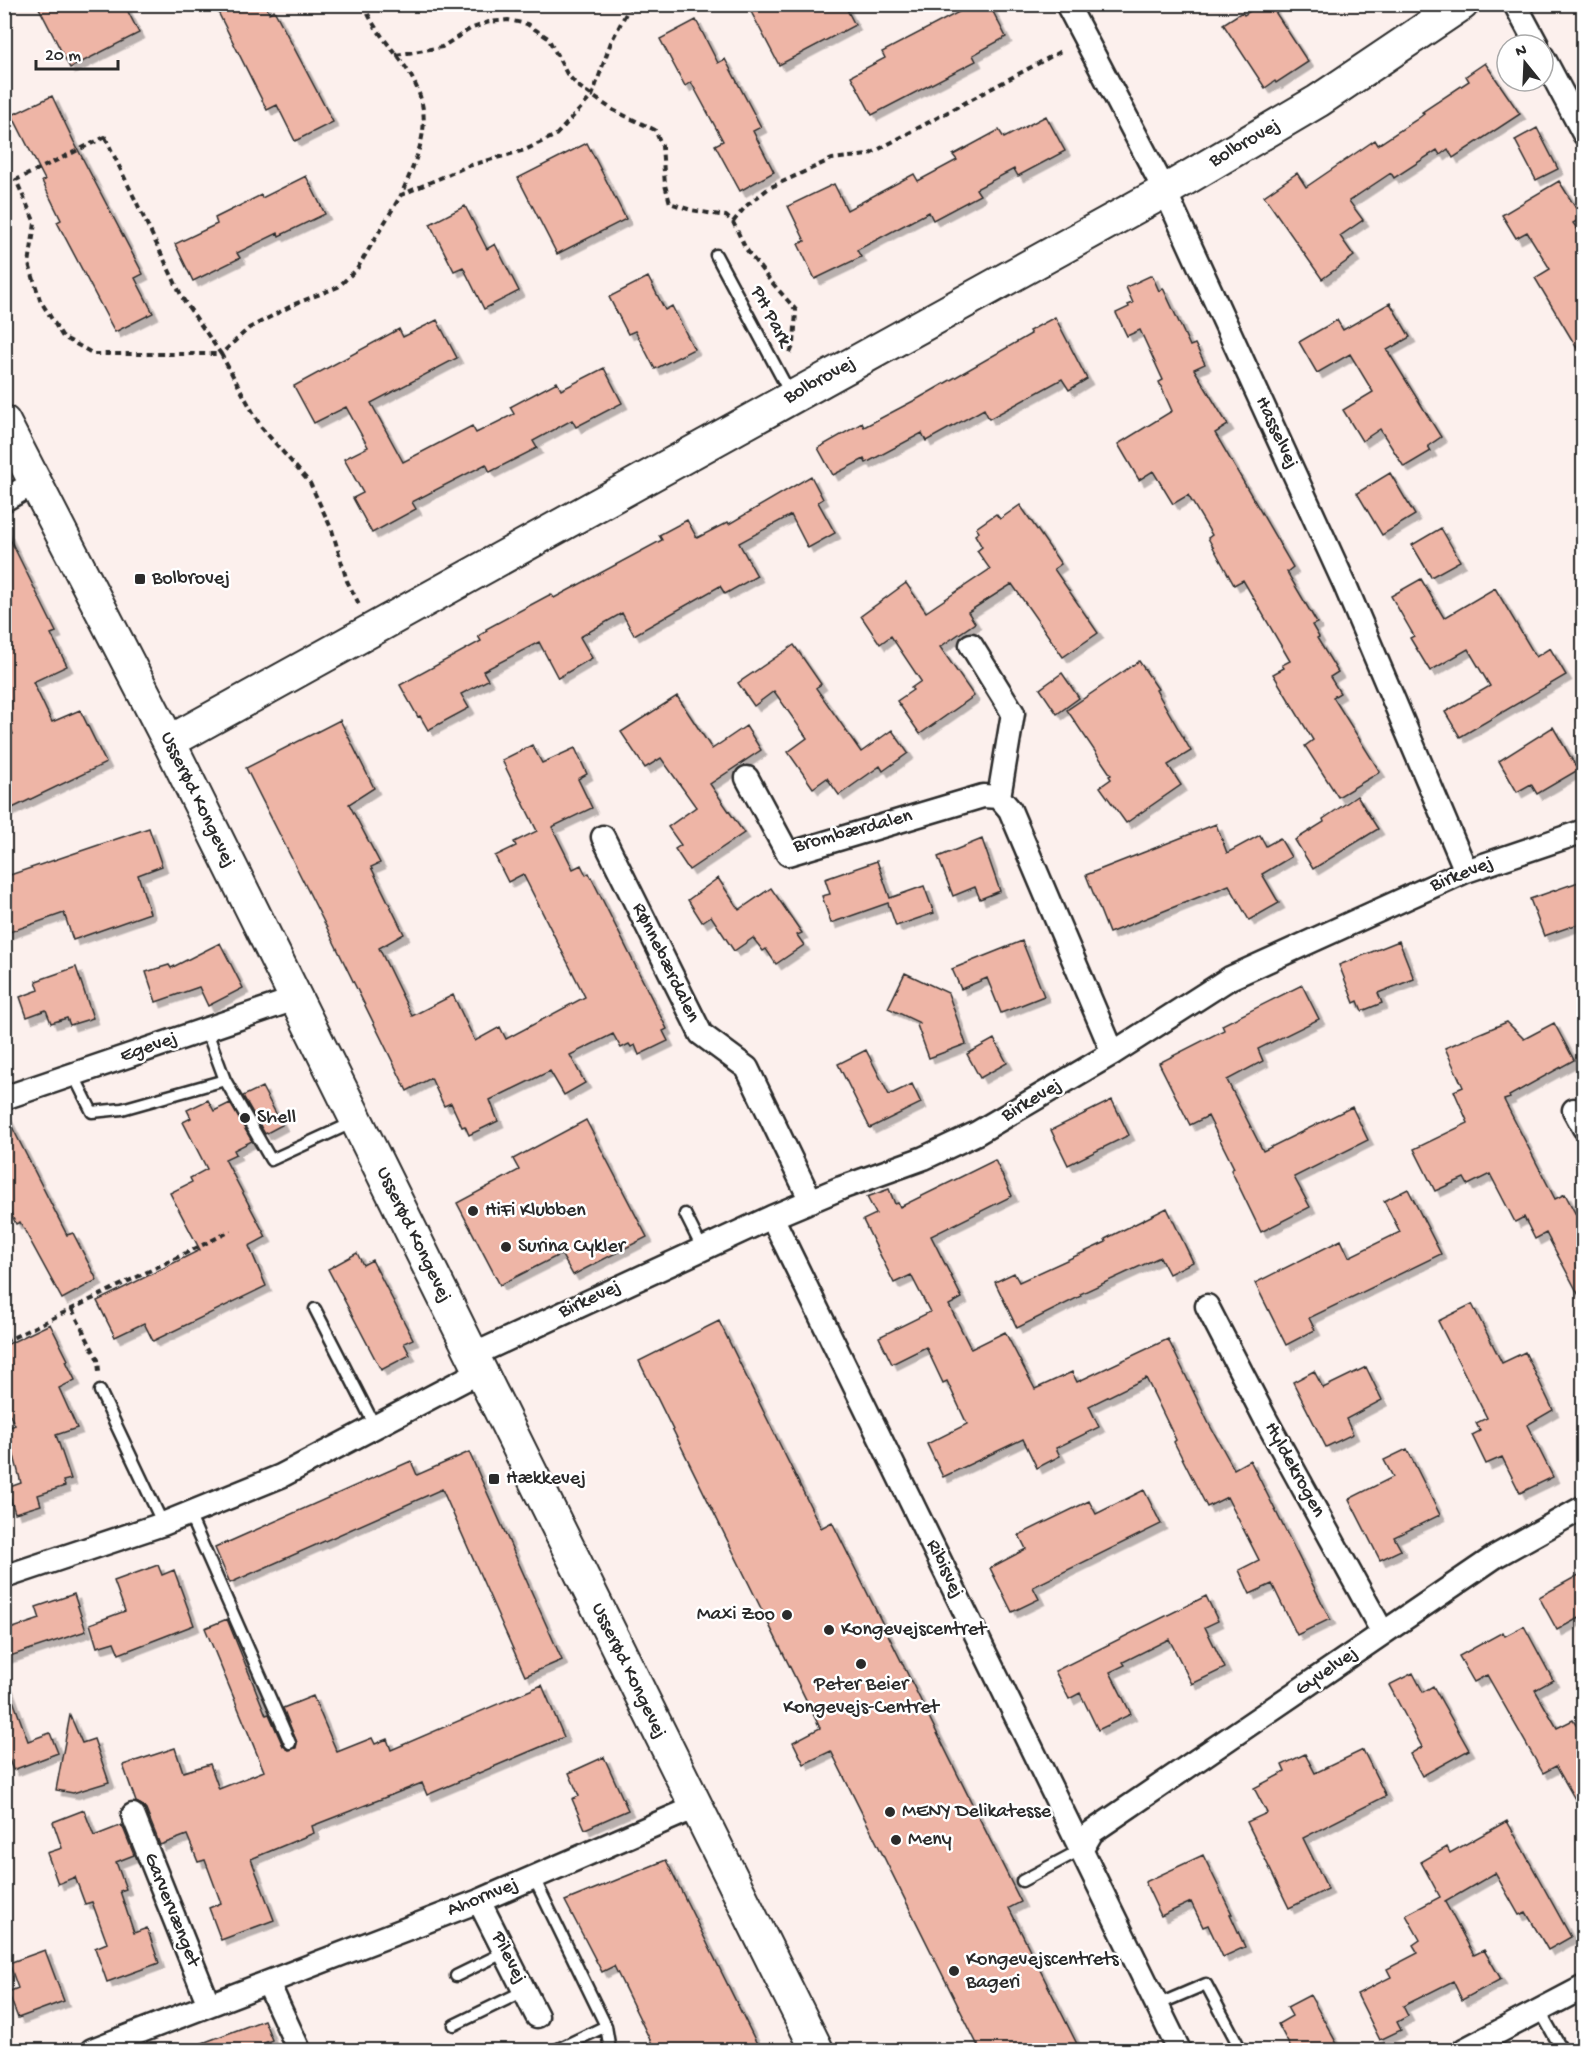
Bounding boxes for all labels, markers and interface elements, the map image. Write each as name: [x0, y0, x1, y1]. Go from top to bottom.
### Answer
scale bar: [36, 33, 118, 71]
north arrow: [1495, 33, 1555, 93]
text: N: [1514, 41, 1530, 63]
text: 20 m: [45, 46, 81, 67]
street label: Bolbrovej: [1205, 115, 1285, 174]
street label: PH Park: [744, 282, 796, 353]
street label: Bolbrovej: [779, 352, 860, 410]
street label: Hasselvej: [1249, 393, 1303, 473]
place label: Bolbrovej: [151, 568, 230, 591]
marker: Bolbrovej: [133, 572, 147, 586]
street label: Usserød Kongevej: [154, 728, 240, 872]
street label: Brombærdalen: [790, 805, 915, 859]
street label: Birkevej: [1426, 852, 1497, 898]
street label: Rønnebærdalen: [626, 899, 704, 1027]
street label: Egevej: [117, 1028, 181, 1068]
street label: Birkevej: [997, 1074, 1066, 1128]
place label: Shell: [257, 1107, 296, 1130]
marker: Shell: [238, 1111, 252, 1125]
street label: Usserød Kongevej: [370, 1163, 456, 1307]
place label: HiFi Klubben: [485, 1200, 586, 1223]
marker: HiFi Klubben: [466, 1204, 480, 1218]
place label: Surina Cykler: [518, 1236, 627, 1259]
marker: Surina Cykler: [499, 1240, 513, 1254]
street label: Birkevej: [554, 1276, 625, 1325]
street label: Hyldekrogen: [1258, 1418, 1330, 1522]
place label: Hækkevej: [506, 1468, 586, 1491]
marker: Hækkevej: [487, 1472, 501, 1486]
street label: Ribisvej: [920, 1536, 968, 1602]
street label: Usserød Kongevej: [585, 1599, 671, 1743]
place label: Maxi Zoo: [697, 1604, 775, 1627]
marker: Maxi Zoo: [780, 1608, 794, 1622]
place label: Kongevejscentret: [841, 1619, 988, 1642]
marker: Kongevejscentret: [822, 1623, 836, 1637]
street label: Gyvelvej: [1291, 1642, 1363, 1702]
marker: Peter Beier Kongevejs-Centret: [854, 1657, 868, 1671]
place label: Peter Beier Kongevejs-Centret: [783, 1674, 941, 1720]
place label: MENY Delikatesse: [902, 1801, 1052, 1824]
marker: MENY Delikatesse: [883, 1805, 897, 1819]
place label: Meny: [908, 1829, 952, 1852]
marker: Meny: [889, 1833, 903, 1847]
street label: Garvervænget: [138, 1850, 205, 1972]
street label: Ahornvej: [444, 1873, 522, 1923]
street label: Pilevej: [485, 1927, 531, 1988]
place label: Kongevejscentrets Bageri: [965, 1949, 1119, 1995]
marker: Kongevejscentrets Bageri: [947, 1964, 961, 1978]

